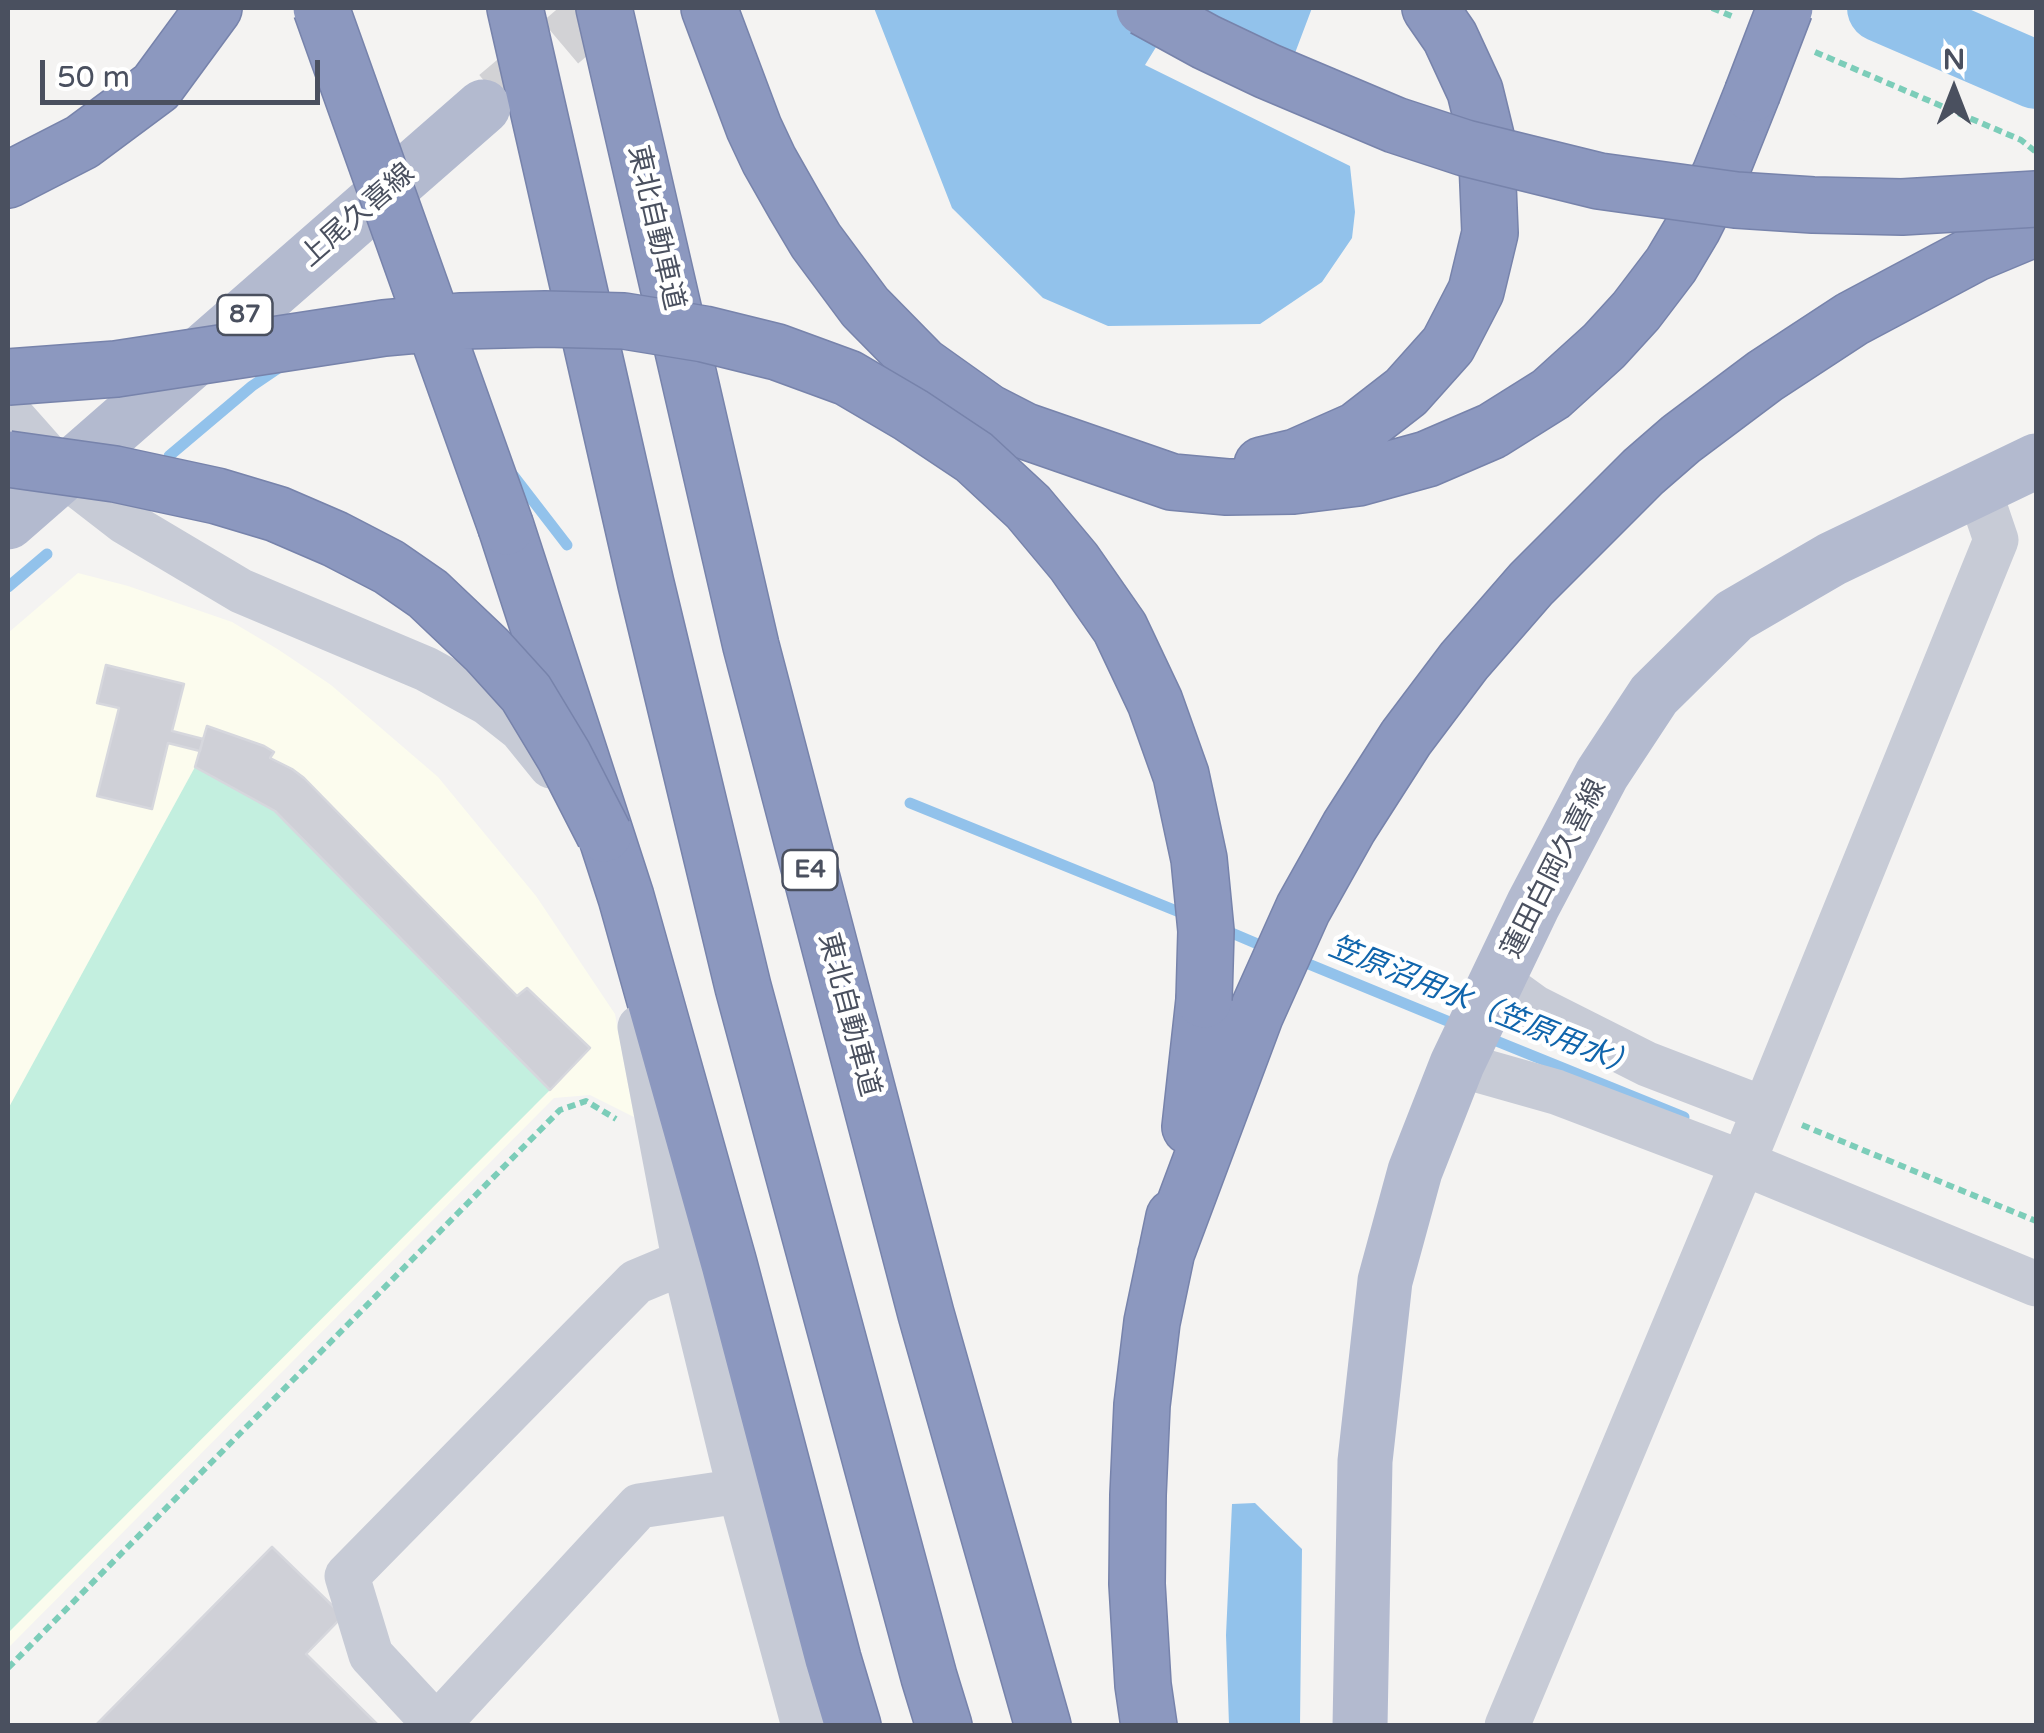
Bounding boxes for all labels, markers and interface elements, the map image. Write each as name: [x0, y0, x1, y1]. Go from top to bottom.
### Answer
scale bar: [45, 40, 325, 102]
north arrow: [1904, 40, 2004, 140]
text: N: [1943, 43, 1965, 77]
text: 50 m: [57, 59, 130, 96]
street label: 東北自動車道: [620, 142, 690, 314]
street label: 上尾久喜線: [294, 157, 422, 275]
road number: 87: [218, 295, 272, 335]
street label: 蓮田白岡久喜線: [1496, 774, 1614, 964]
road number: E4: [782, 850, 838, 890]
street label: 東北自動車道: [810, 930, 886, 1100]
water label: 笠原沼用水（笠原用水）: [1323, 930, 1643, 1086]

